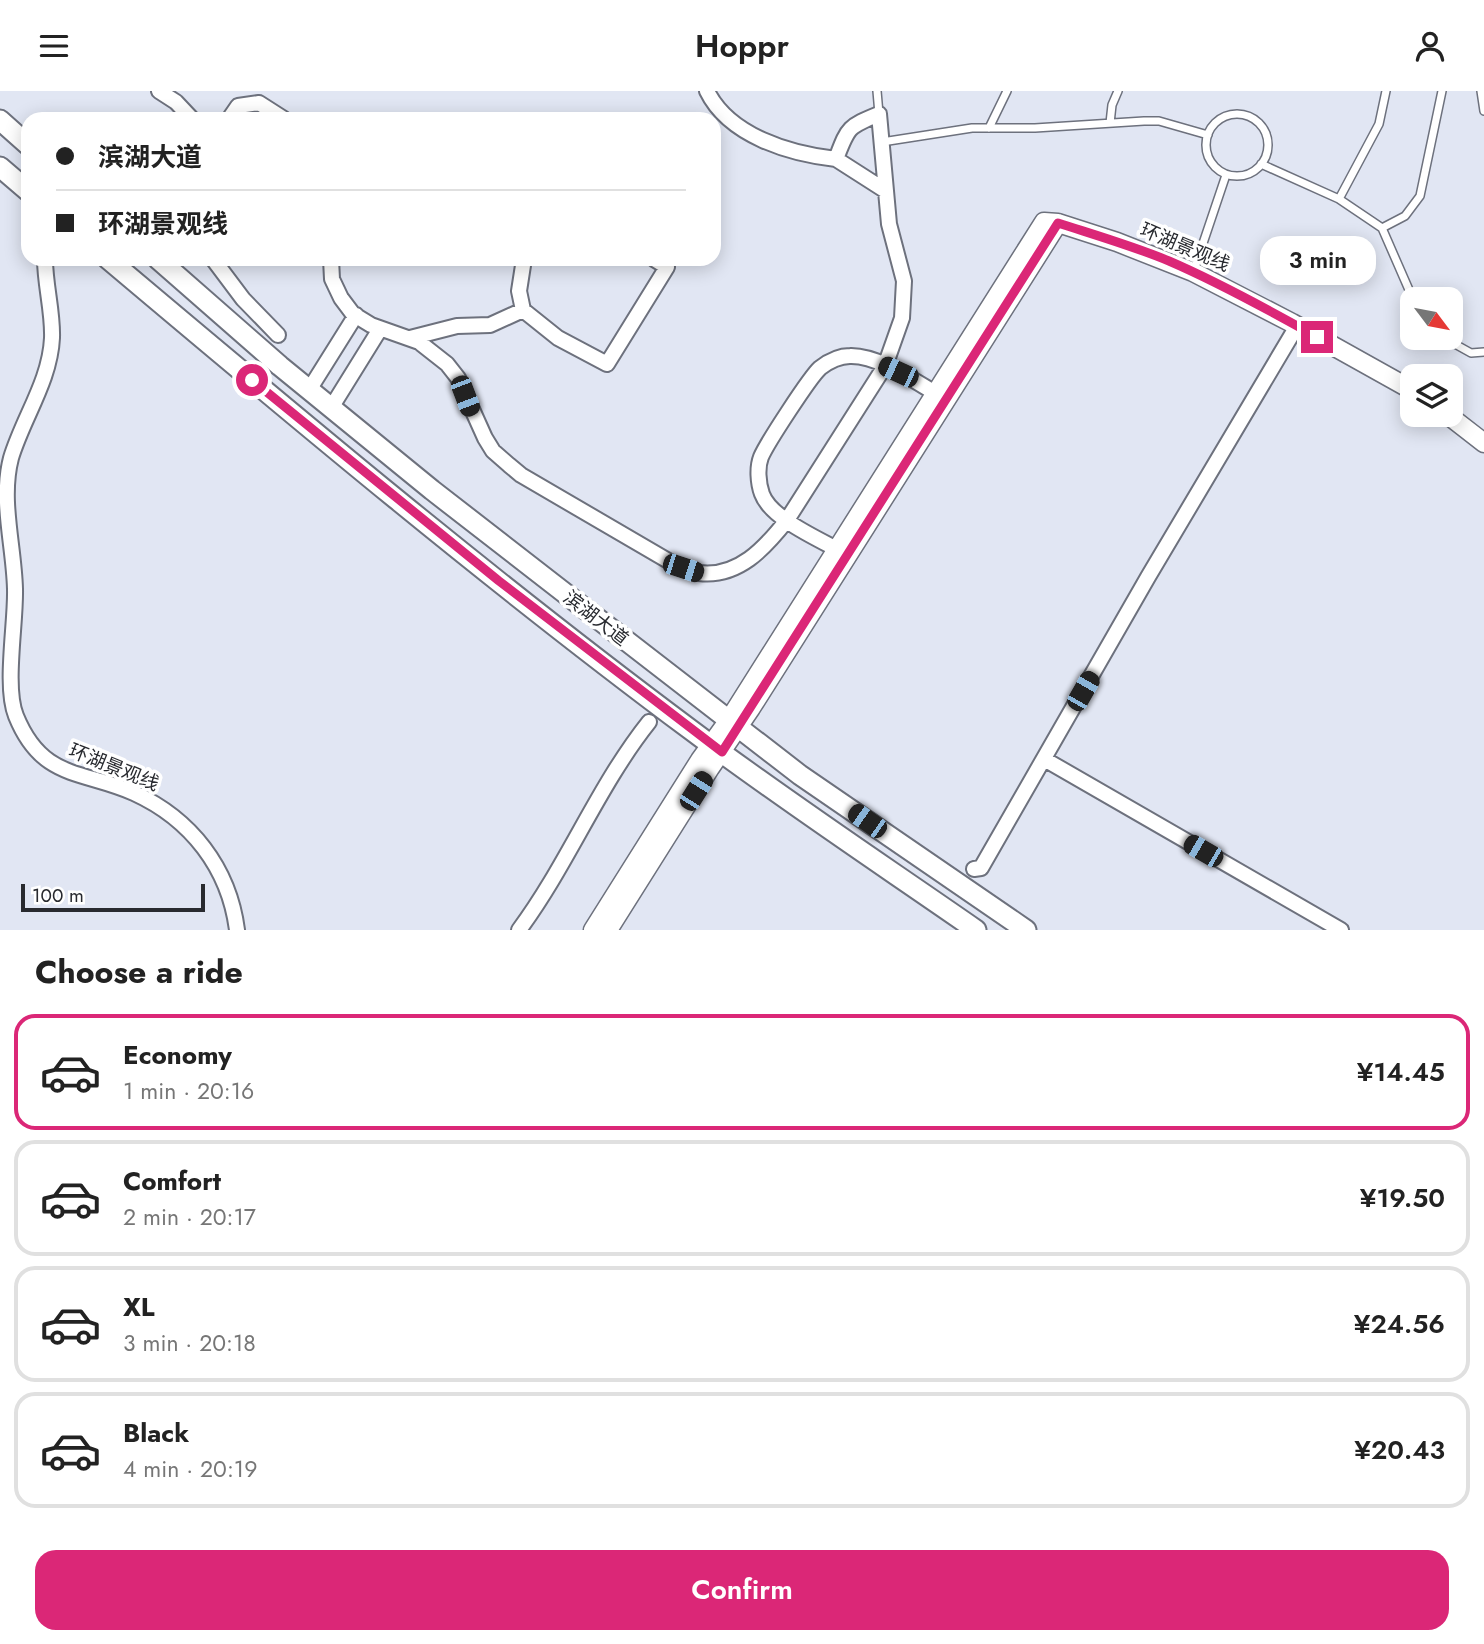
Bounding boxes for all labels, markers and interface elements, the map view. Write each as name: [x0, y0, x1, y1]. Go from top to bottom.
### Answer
text: Hoppr: [695, 23, 789, 69]
icon: menu: [35, 27, 73, 65]
icon: person: [1411, 27, 1449, 65]
text: 滨湖大道: [98, 138, 202, 176]
text: 环湖景观线: [98, 205, 228, 243]
street label: 环湖景观线: [1136, 216, 1234, 278]
callout: 3 min: [1259, 236, 1375, 285]
text: 3 min: [1289, 243, 1347, 277]
north arrow: [1400, 287, 1463, 350]
map controls: [1400, 287, 1463, 427]
route end: [1301, 321, 1333, 353]
car: [875, 354, 922, 390]
route start: [236, 364, 268, 396]
button: layers: [1400, 364, 1463, 427]
car: [448, 373, 483, 419]
car: [660, 552, 707, 584]
street label: 滨湖大道: [558, 584, 634, 652]
car: [1064, 668, 1103, 714]
street label: 环湖景观线: [65, 737, 163, 797]
car: [676, 768, 717, 814]
car: [844, 800, 891, 842]
car: [1180, 831, 1227, 871]
scale bar: [21, 881, 205, 913]
text: 100 m: [32, 882, 84, 909]
text: Choose a ride: [35, 949, 243, 995]
text: Economy: [123, 1036, 232, 1074]
icon: car: [39, 1041, 102, 1104]
text: ¥14.45: [1357, 1053, 1445, 1091]
text: 1 min · 20:16: [123, 1074, 254, 1108]
text: Comfort: [123, 1162, 221, 1200]
icon: car: [39, 1167, 102, 1230]
text: ¥19.50: [1360, 1179, 1445, 1217]
text: 2 min · 20:17: [123, 1200, 256, 1234]
text: XL: [123, 1288, 155, 1326]
icon: car: [39, 1293, 102, 1356]
text: ¥24.56: [1354, 1305, 1445, 1343]
text: 3 min · 20:18: [123, 1326, 256, 1360]
text: Black: [123, 1414, 189, 1452]
icon: car: [39, 1419, 102, 1482]
text: ¥20.43: [1354, 1431, 1445, 1469]
text: 4 min · 20:19: [123, 1452, 257, 1486]
button: Confirm: [35, 1550, 1449, 1630]

